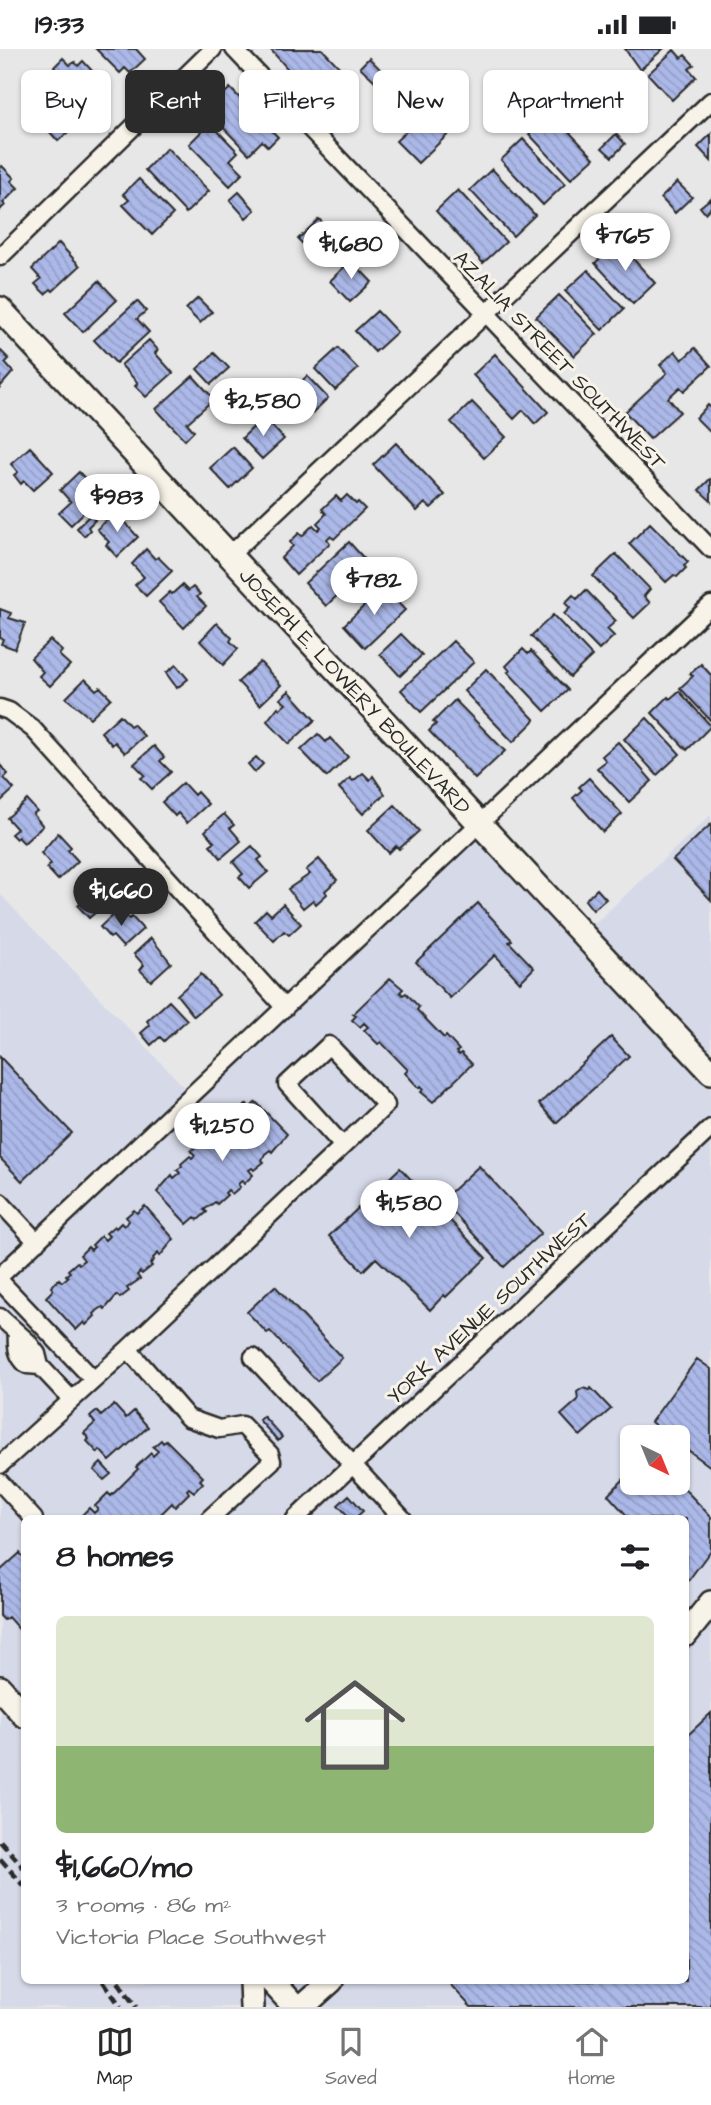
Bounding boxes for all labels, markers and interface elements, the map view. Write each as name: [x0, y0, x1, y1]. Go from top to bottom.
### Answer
text: 19:33: [35, 7, 84, 43]
chip: Buy: [21, 70, 111, 133]
chip: Rent: [125, 70, 225, 133]
chip: Filters: [239, 70, 359, 133]
chip: New: [373, 70, 469, 133]
chip: Apartment: [483, 70, 648, 133]
pin: $765: [584, 213, 666, 273]
text: $765: [596, 220, 654, 252]
pin: $1,680: [294, 222, 408, 281]
text: $1,680: [319, 228, 383, 260]
street label: AZALIA STREET SOUTHWEST: [447, 244, 673, 477]
pin: $2,580: [206, 379, 320, 438]
text: $2,580: [225, 385, 301, 417]
pin: $983: [76, 475, 158, 534]
text: $983: [91, 481, 143, 513]
pin: $782: [333, 557, 415, 617]
street label: JOSEPH E. LOWERY BOULEVARD: [232, 562, 477, 821]
text: $782: [346, 564, 402, 596]
pin: $1,660: [64, 869, 178, 928]
text: $1,660: [89, 875, 153, 907]
pin: $1,250: [165, 1103, 279, 1163]
text: $1,250: [190, 1110, 254, 1142]
pin: $1,580: [352, 1181, 466, 1240]
text: $1,580: [376, 1187, 442, 1219]
street label: YORK AVENUE SOUTHWEST: [381, 1205, 599, 1411]
north arrow: [620, 1425, 690, 1495]
map controls: [620, 1425, 690, 1495]
text: 8 homes: [56, 1536, 174, 1578]
icon: filters: [616, 1538, 654, 1576]
icon: home: [292, 1662, 418, 1788]
text: $1,660/mo: [56, 1847, 192, 1889]
text: 3 rooms · 86 m²: [56, 1889, 232, 1921]
text: Victoria Place Southwest: [56, 1921, 326, 1953]
tab: Map: [96, 2023, 134, 2092]
tab: Saved: [325, 2023, 377, 2092]
tab: Home: [568, 2023, 615, 2092]

